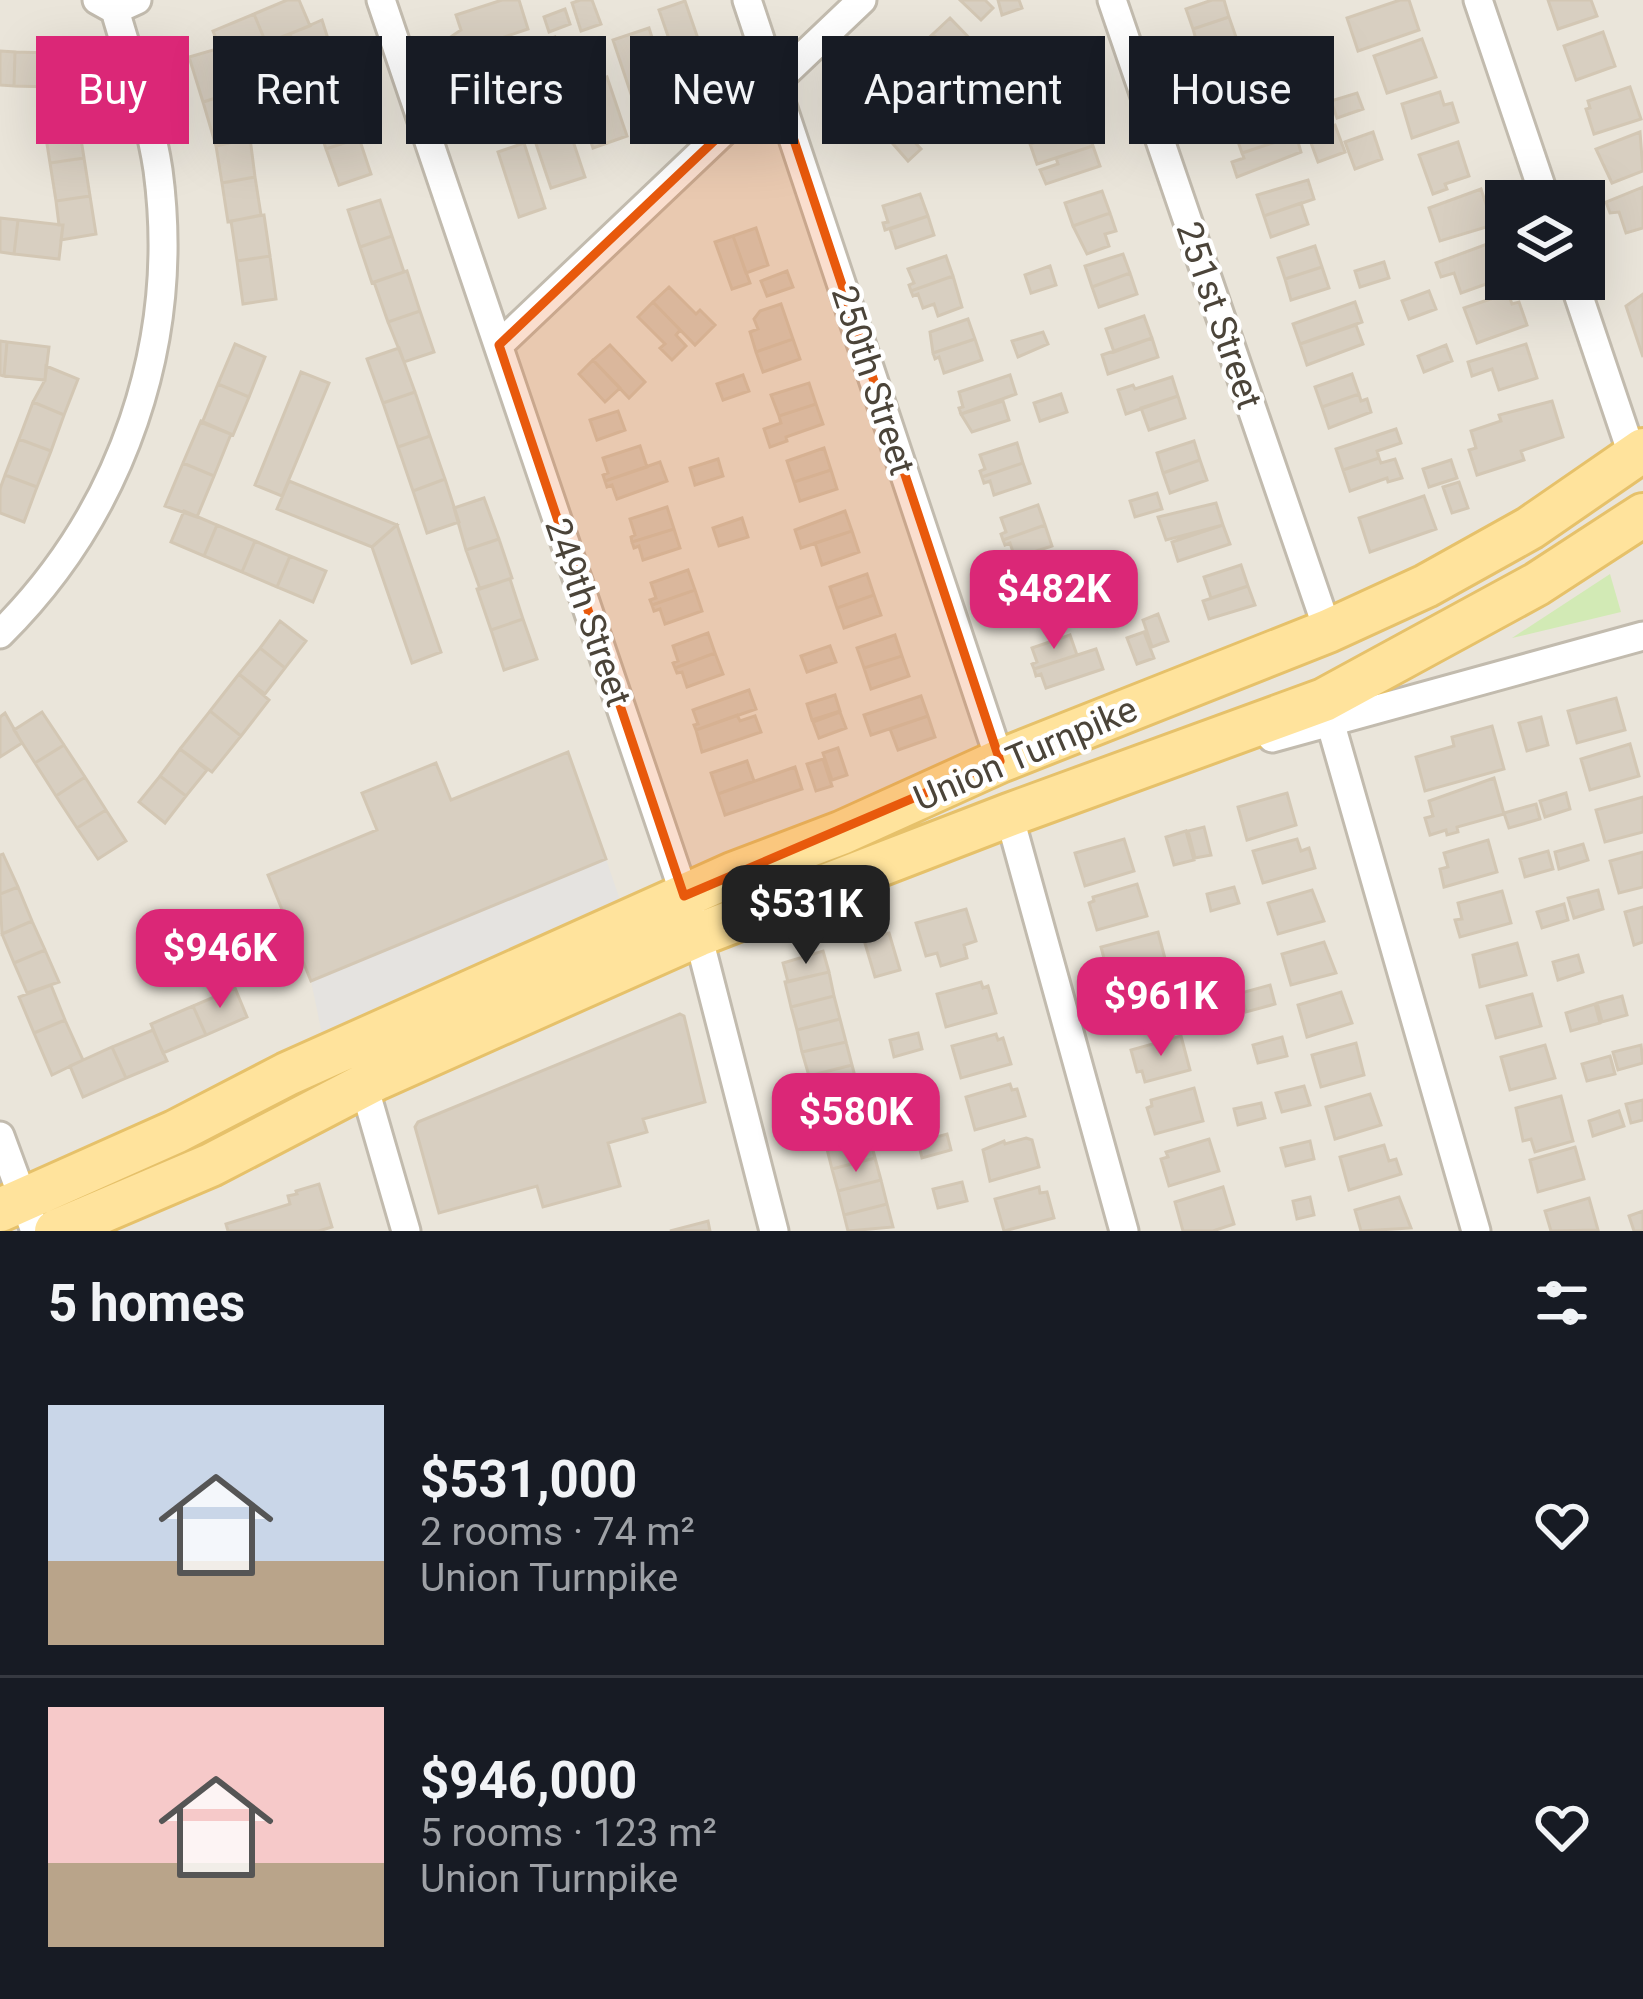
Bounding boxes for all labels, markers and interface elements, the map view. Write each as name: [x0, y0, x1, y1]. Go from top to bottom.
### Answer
chip: Buy: [36, 36, 189, 144]
chip: Rent: [213, 36, 382, 144]
chip: Filters: [406, 36, 606, 144]
chip: New: [630, 36, 798, 144]
chip: Apartment: [822, 36, 1105, 144]
chip: House: [1129, 36, 1334, 144]
map controls: [1485, 180, 1605, 300]
button: layers: [1485, 180, 1605, 300]
street label: 251st Street: [1167, 216, 1271, 414]
street label: 250th Street: [823, 281, 923, 480]
street label: 249th Street: [536, 513, 640, 712]
pin: $482K: [970, 550, 1138, 652]
text: $482K: [997, 566, 1111, 612]
street label: Union Turnpike: [908, 688, 1143, 820]
pin: $531K: [722, 865, 890, 967]
text: $531K: [749, 881, 863, 927]
pin: $946K: [136, 909, 304, 1011]
text: $946K: [163, 925, 277, 971]
pin: $961K: [1077, 957, 1245, 1059]
text: $961K: [1104, 973, 1218, 1019]
pin: $580K: [772, 1073, 940, 1175]
text: $580K: [799, 1089, 913, 1135]
icon: filters: [1529, 1270, 1595, 1336]
text: 5 homes: [48, 1274, 245, 1333]
text: $531,000: [420, 1450, 637, 1509]
icon: home: [144, 1453, 288, 1597]
icon: heart: [1529, 1492, 1595, 1558]
text: 2 rooms · 74 m²: [420, 1509, 695, 1555]
text: Union Turnpike: [420, 1555, 678, 1601]
text: $946,000: [420, 1751, 637, 1810]
icon: home: [144, 1755, 288, 1899]
icon: heart: [1529, 1794, 1595, 1860]
text: 5 rooms · 123 m²: [420, 1810, 717, 1856]
text: Union Turnpike: [420, 1856, 678, 1902]

